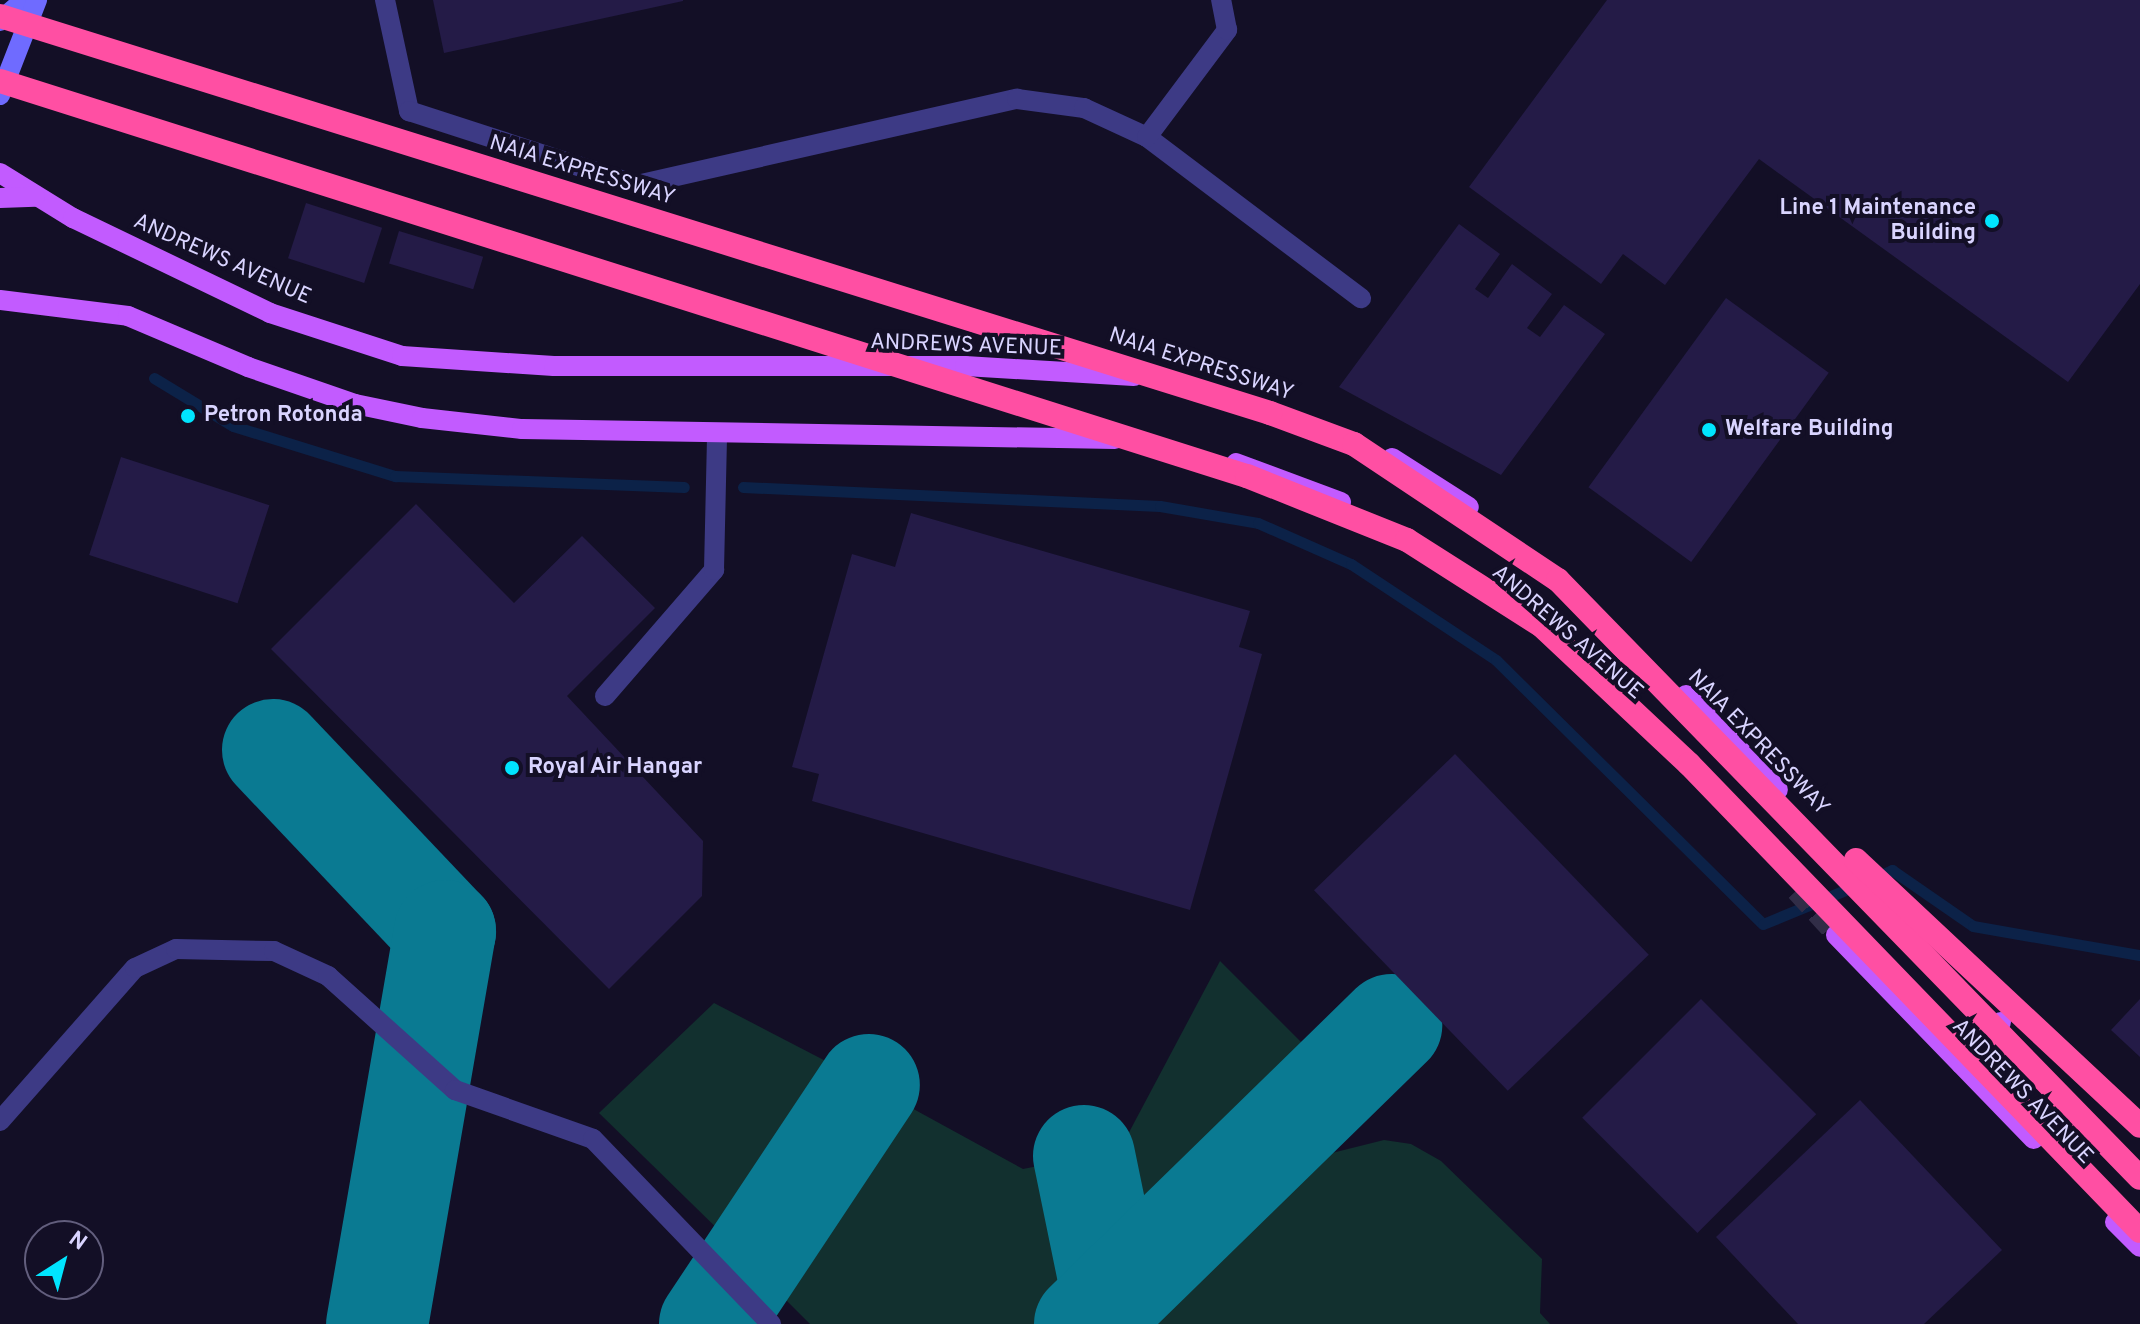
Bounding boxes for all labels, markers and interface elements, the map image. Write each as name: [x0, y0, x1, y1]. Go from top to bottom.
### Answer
street label: NAIA EXPRESSWAY: [486, 130, 678, 212]
place label: Line 1 Maintenance Building: [1780, 195, 1976, 246]
street label: ANDREWS AVENUE: [129, 209, 315, 311]
marker: Line 1 Maintenance Building: [1983, 212, 2001, 230]
street label: NAIA EXPRESSWAY: [1105, 323, 1297, 407]
street label: ANDREWS AVENUE: [869, 329, 1063, 363]
place label: Petron Rotonda: [204, 403, 363, 429]
marker: Petron Rotonda: [179, 407, 197, 425]
place label: Welfare Building: [1725, 417, 1894, 443]
marker: Welfare Building: [1700, 421, 1718, 439]
street label: ANDREWS AVENUE: [1486, 560, 1648, 706]
street label: NAIA EXPRESSWAY: [1681, 664, 1835, 822]
place label: Royal Air Hangar: [528, 755, 703, 781]
marker: Royal Air Hangar: [503, 759, 521, 777]
street label: ANDREWS AVENUE: [1946, 1014, 2098, 1170]
north arrow: [24, 1220, 104, 1300]
text: N: [63, 1226, 92, 1257]

